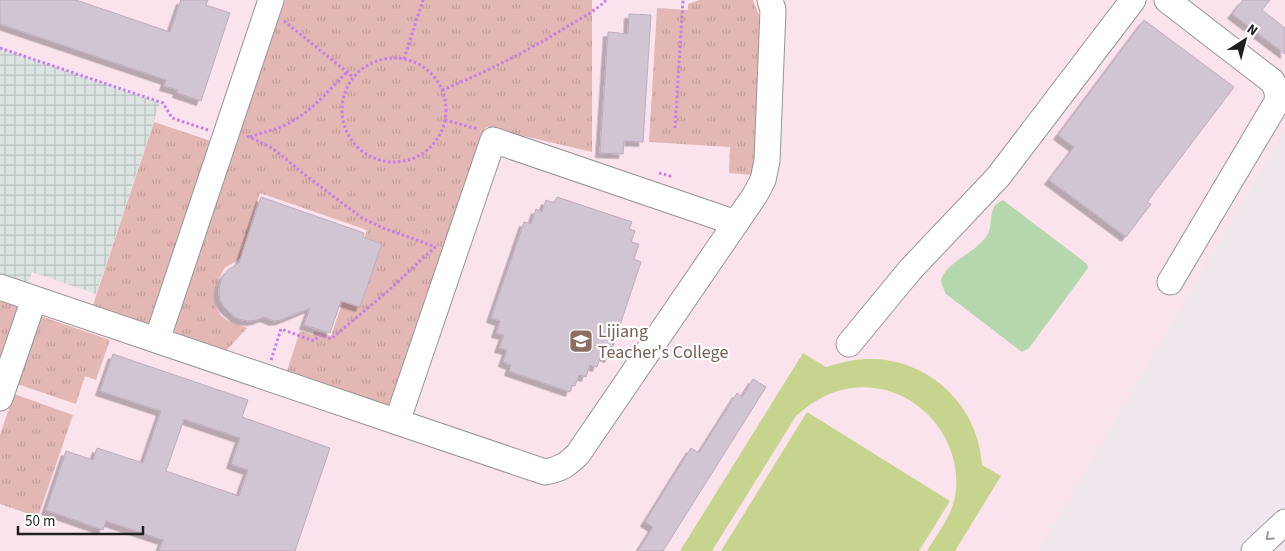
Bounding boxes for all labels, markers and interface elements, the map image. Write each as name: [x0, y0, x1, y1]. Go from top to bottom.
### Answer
north arrow: [1220, 15, 1270, 65]
text: N: [1242, 19, 1262, 41]
place label: Lijiang Teacher's College: [598, 319, 728, 365]
school or university icon: Lijiang Teacher's College: [568, 328, 594, 354]
scale bar: [18, 504, 142, 536]
text: 50 m: [25, 511, 55, 532]
one-way arrow: [1266, 531, 1275, 540]

